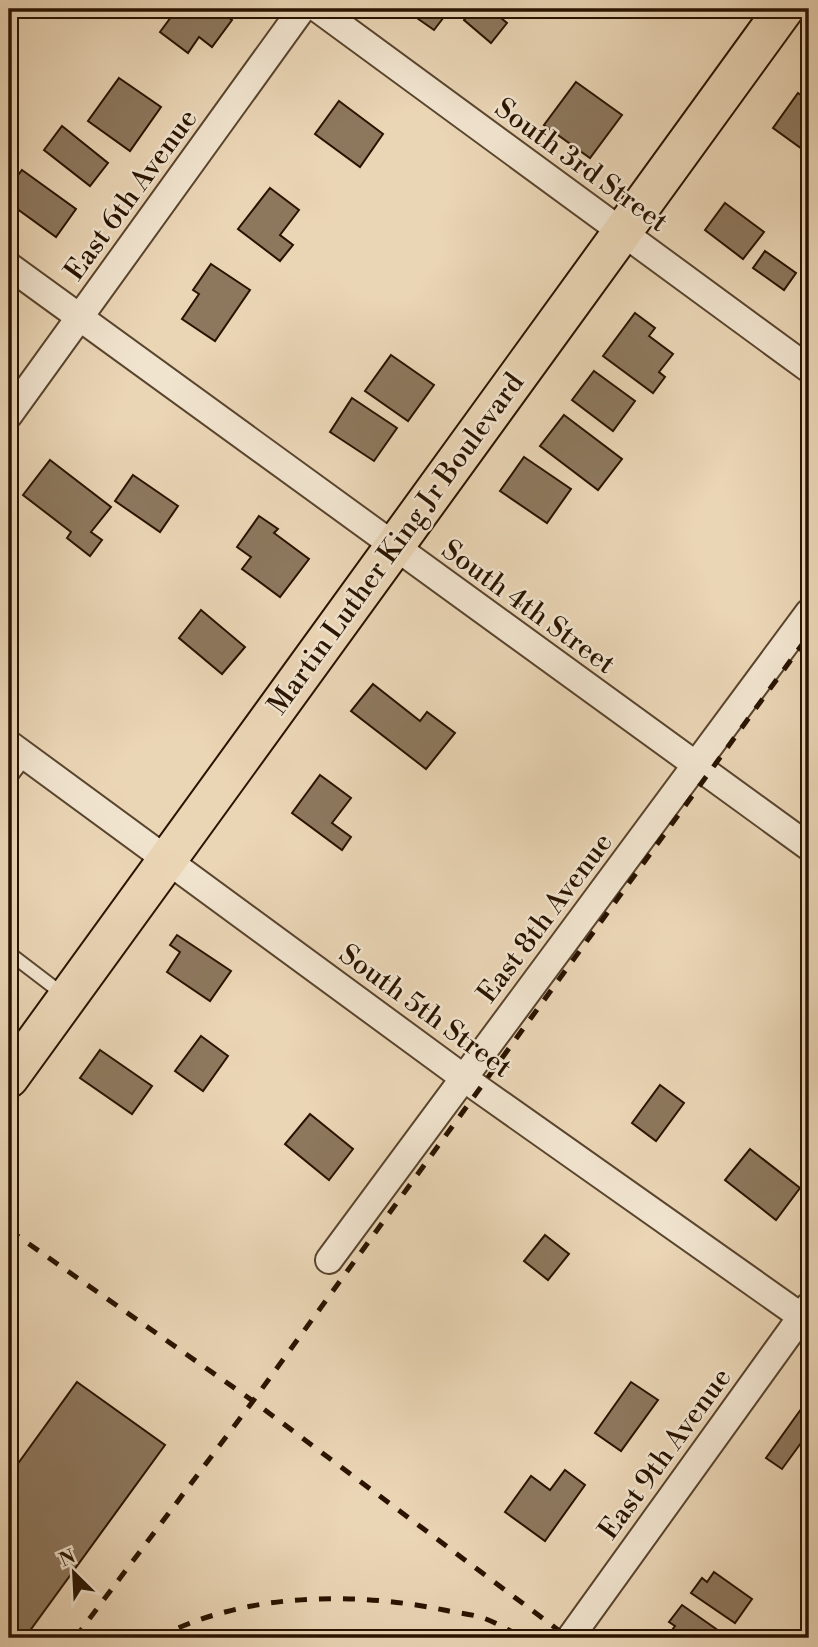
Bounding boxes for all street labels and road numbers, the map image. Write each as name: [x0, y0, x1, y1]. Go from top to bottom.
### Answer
street label: South 3rd Street: [488, 91, 675, 240]
street label: East 6th Avenue: [57, 102, 205, 288]
street label: Martin Luther King Jr Boulevard: [260, 366, 532, 722]
street label: South 4th Street: [435, 533, 622, 682]
street label: East 8th Avenue: [470, 826, 621, 1010]
street label: South 5th Street: [332, 937, 518, 1086]
street label: East 9th Avenue: [591, 1361, 739, 1547]

